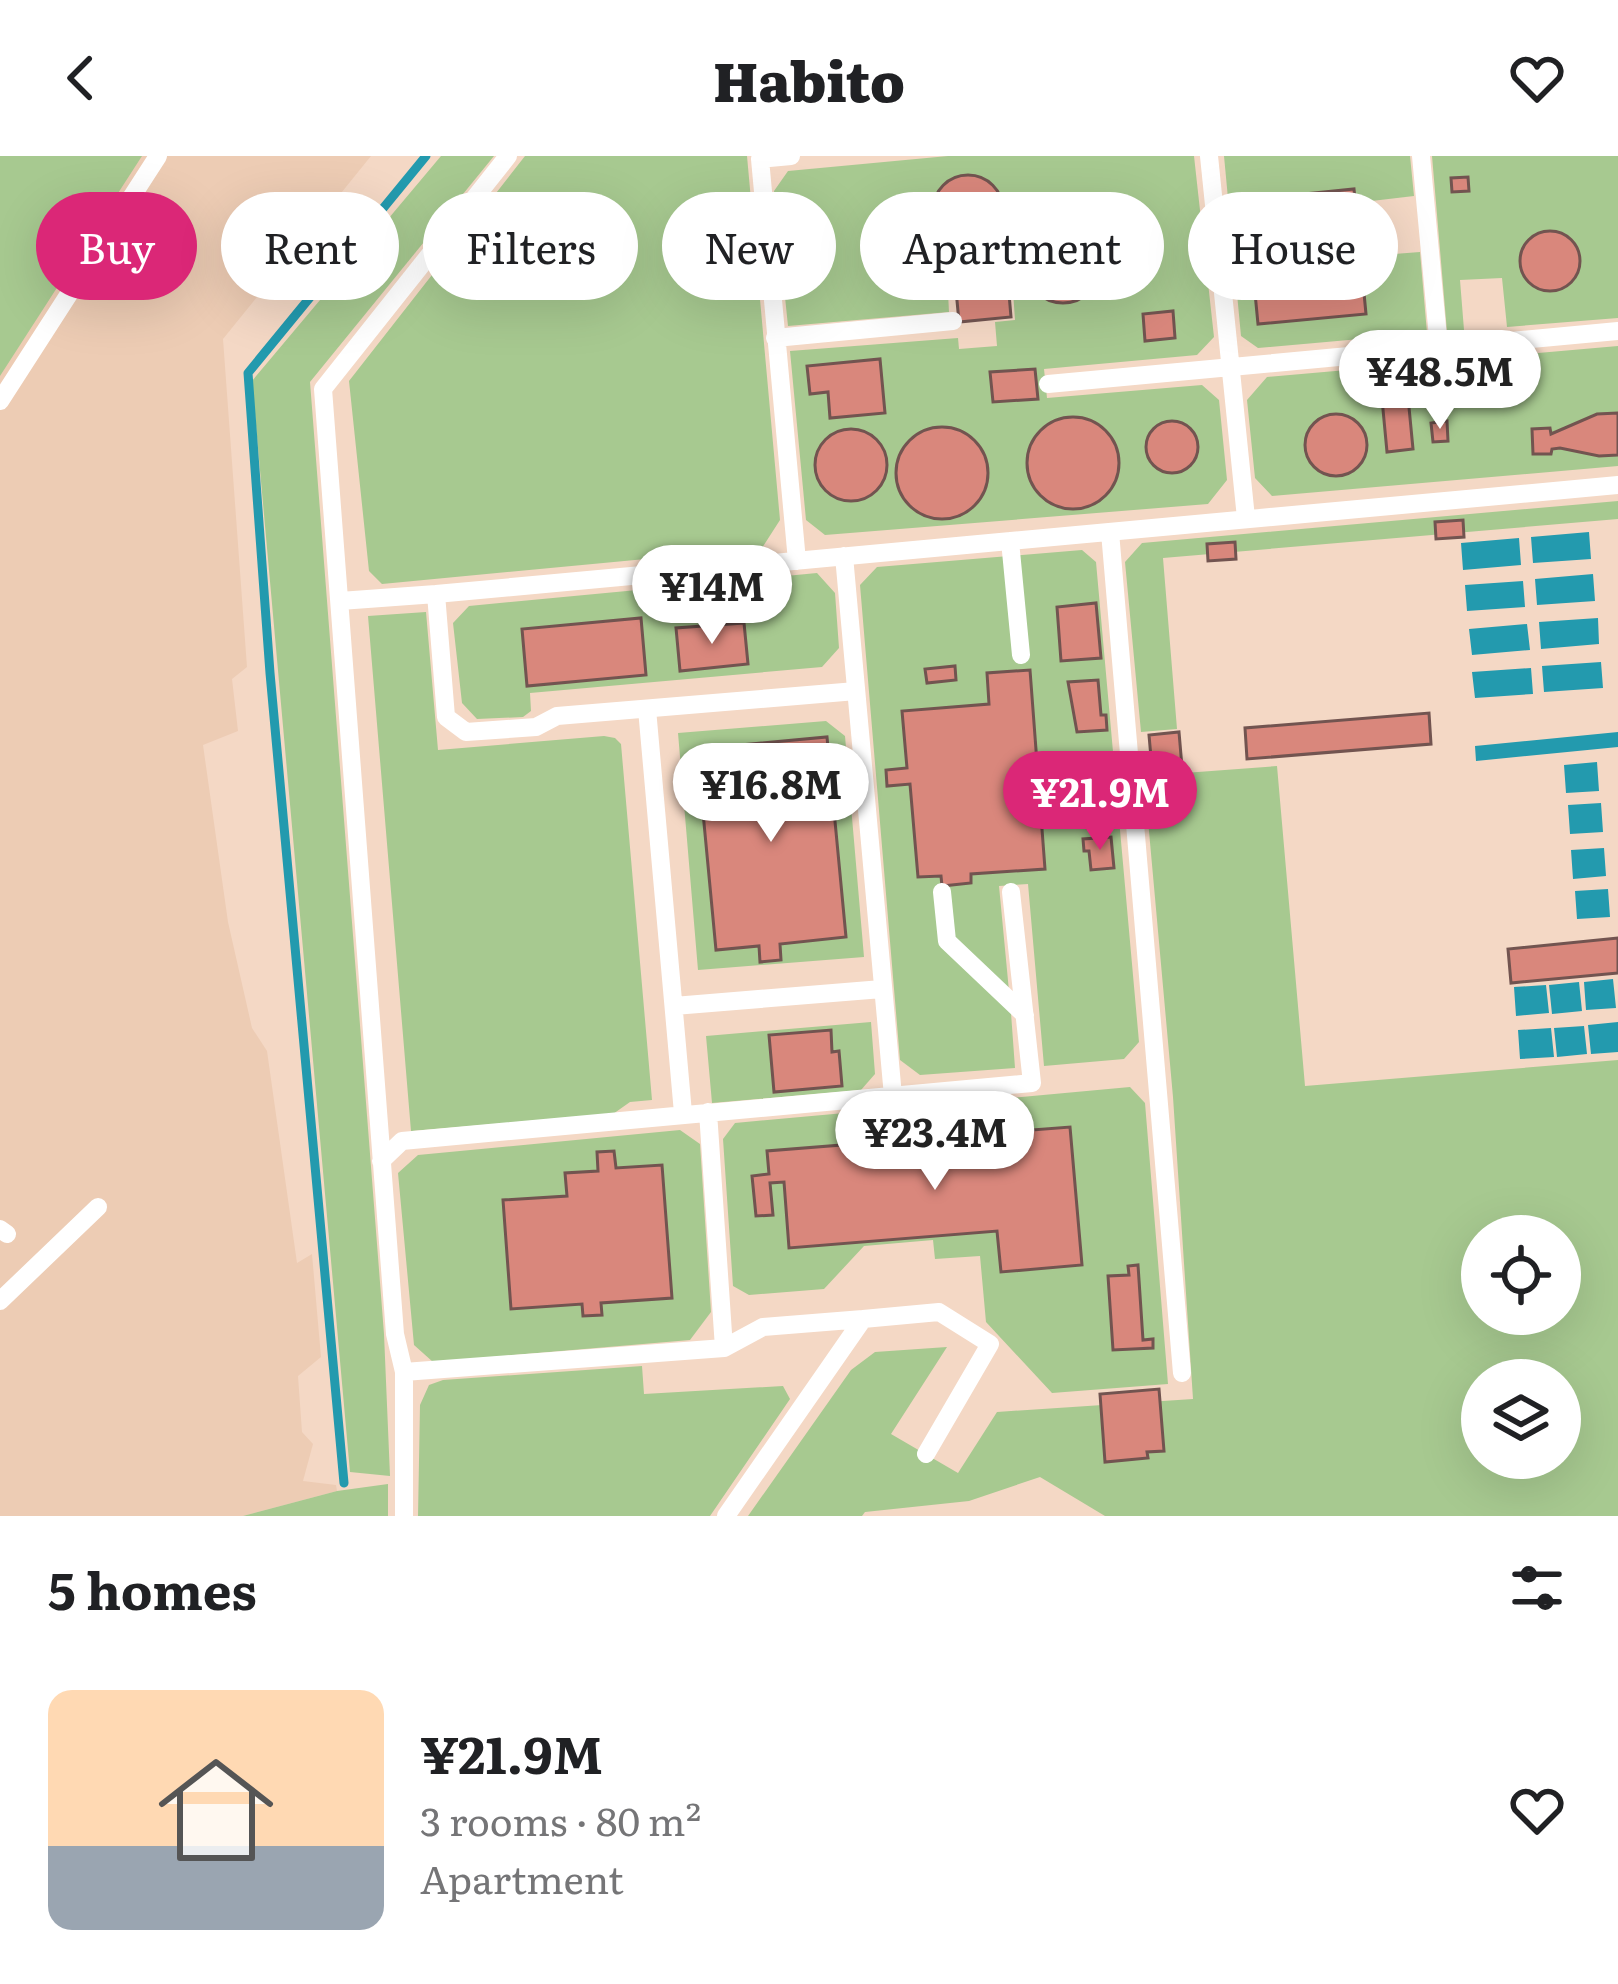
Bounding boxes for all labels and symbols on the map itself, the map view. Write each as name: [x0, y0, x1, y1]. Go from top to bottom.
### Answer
pin: ¥48.5M: [1342, 330, 1538, 432]
pin: ¥14M: [641, 545, 783, 647]
pin: ¥16.8M: [673, 743, 869, 845]
pin: ¥21.9M: [1002, 751, 1198, 853]
pin: ¥23.4M: [837, 1091, 1033, 1193]

